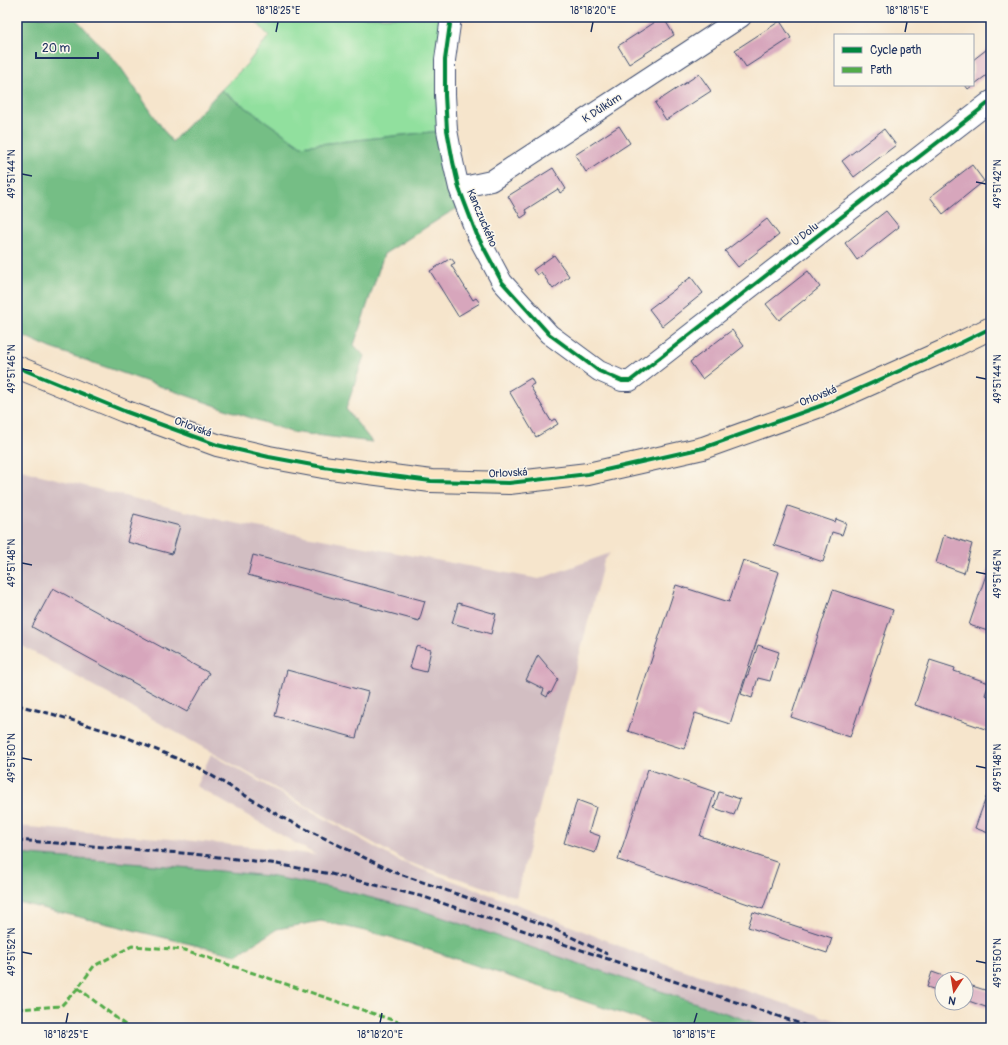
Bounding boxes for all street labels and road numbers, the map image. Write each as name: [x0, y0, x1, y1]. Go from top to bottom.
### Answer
street label: K Důlkům: [580, 90, 624, 126]
street label: Kanczuckého: [464, 187, 500, 249]
street label: U Dolu: [789, 219, 821, 249]
street label: Orlovská: [797, 383, 839, 409]
street label: Orlovská: [172, 414, 214, 440]
street label: Orlovská: [488, 465, 528, 481]

